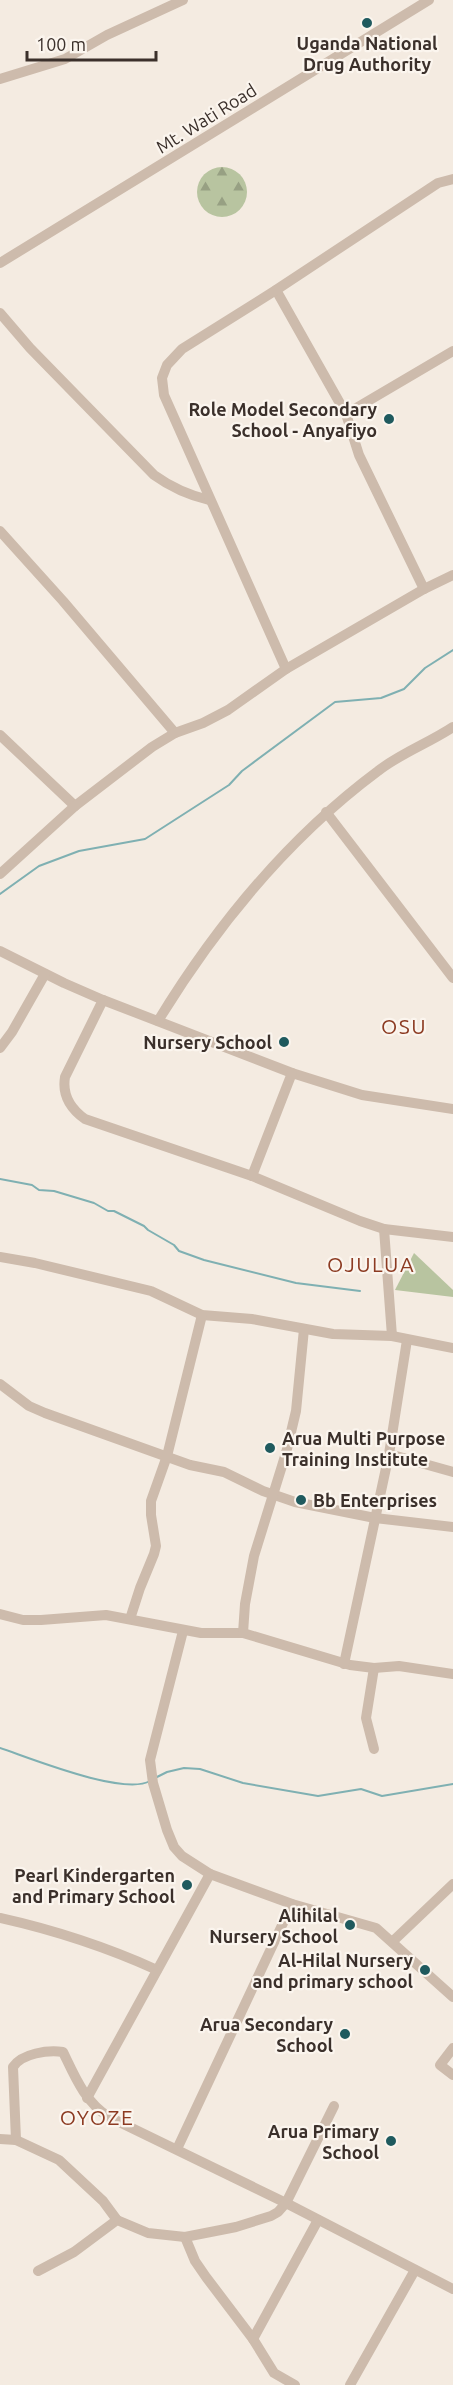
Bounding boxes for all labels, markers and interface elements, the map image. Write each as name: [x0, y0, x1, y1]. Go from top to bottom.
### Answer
marker: Uganda National Drug Authority: [360, 16, 374, 30]
scale bar: [27, 24, 156, 62]
place label: Uganda National Drug Authority: [297, 33, 438, 74]
text: 100 m: [36, 34, 86, 54]
street label: Mt. Wati Road: [152, 79, 260, 157]
place label: Role Model Secondary School - Anyafiyo: [188, 399, 377, 440]
marker: Role Model Secondary School - Anyafiyo: [382, 412, 396, 426]
district label: OSU: [381, 1014, 427, 1038]
place label: Nursery School: [143, 1032, 273, 1052]
marker: Nursery School: [277, 1035, 291, 1049]
district label: OJULUA: [327, 1252, 415, 1276]
place label: Arua Multi Purpose Training Institute: [282, 1428, 445, 1469]
marker: Arua Multi Purpose Training Institute: [263, 1441, 277, 1455]
place label: Bb Enterprises: [313, 1490, 437, 1510]
marker: Bb Enterprises: [294, 1493, 308, 1507]
place label: Pearl Kindergarten and Primary School: [12, 1865, 176, 1906]
marker: Pearl Kindergarten and Primary School: [180, 1878, 194, 1892]
place label: Alihilal Nursery School: [209, 1905, 339, 1946]
marker: Alihilal Nursery School: [343, 1918, 357, 1932]
place label: Al-Hilal Nursery and primary school: [252, 1950, 414, 1991]
marker: Al-Hilal Nursery and primary school: [418, 1963, 432, 1977]
place label: Arua Secondary School: [200, 2014, 334, 2055]
marker: Arua Secondary School: [338, 2027, 352, 2041]
district label: OYOZE: [60, 2105, 134, 2129]
place label: Arua Primary School: [268, 2121, 380, 2162]
marker: Arua Primary School: [384, 2134, 398, 2148]

